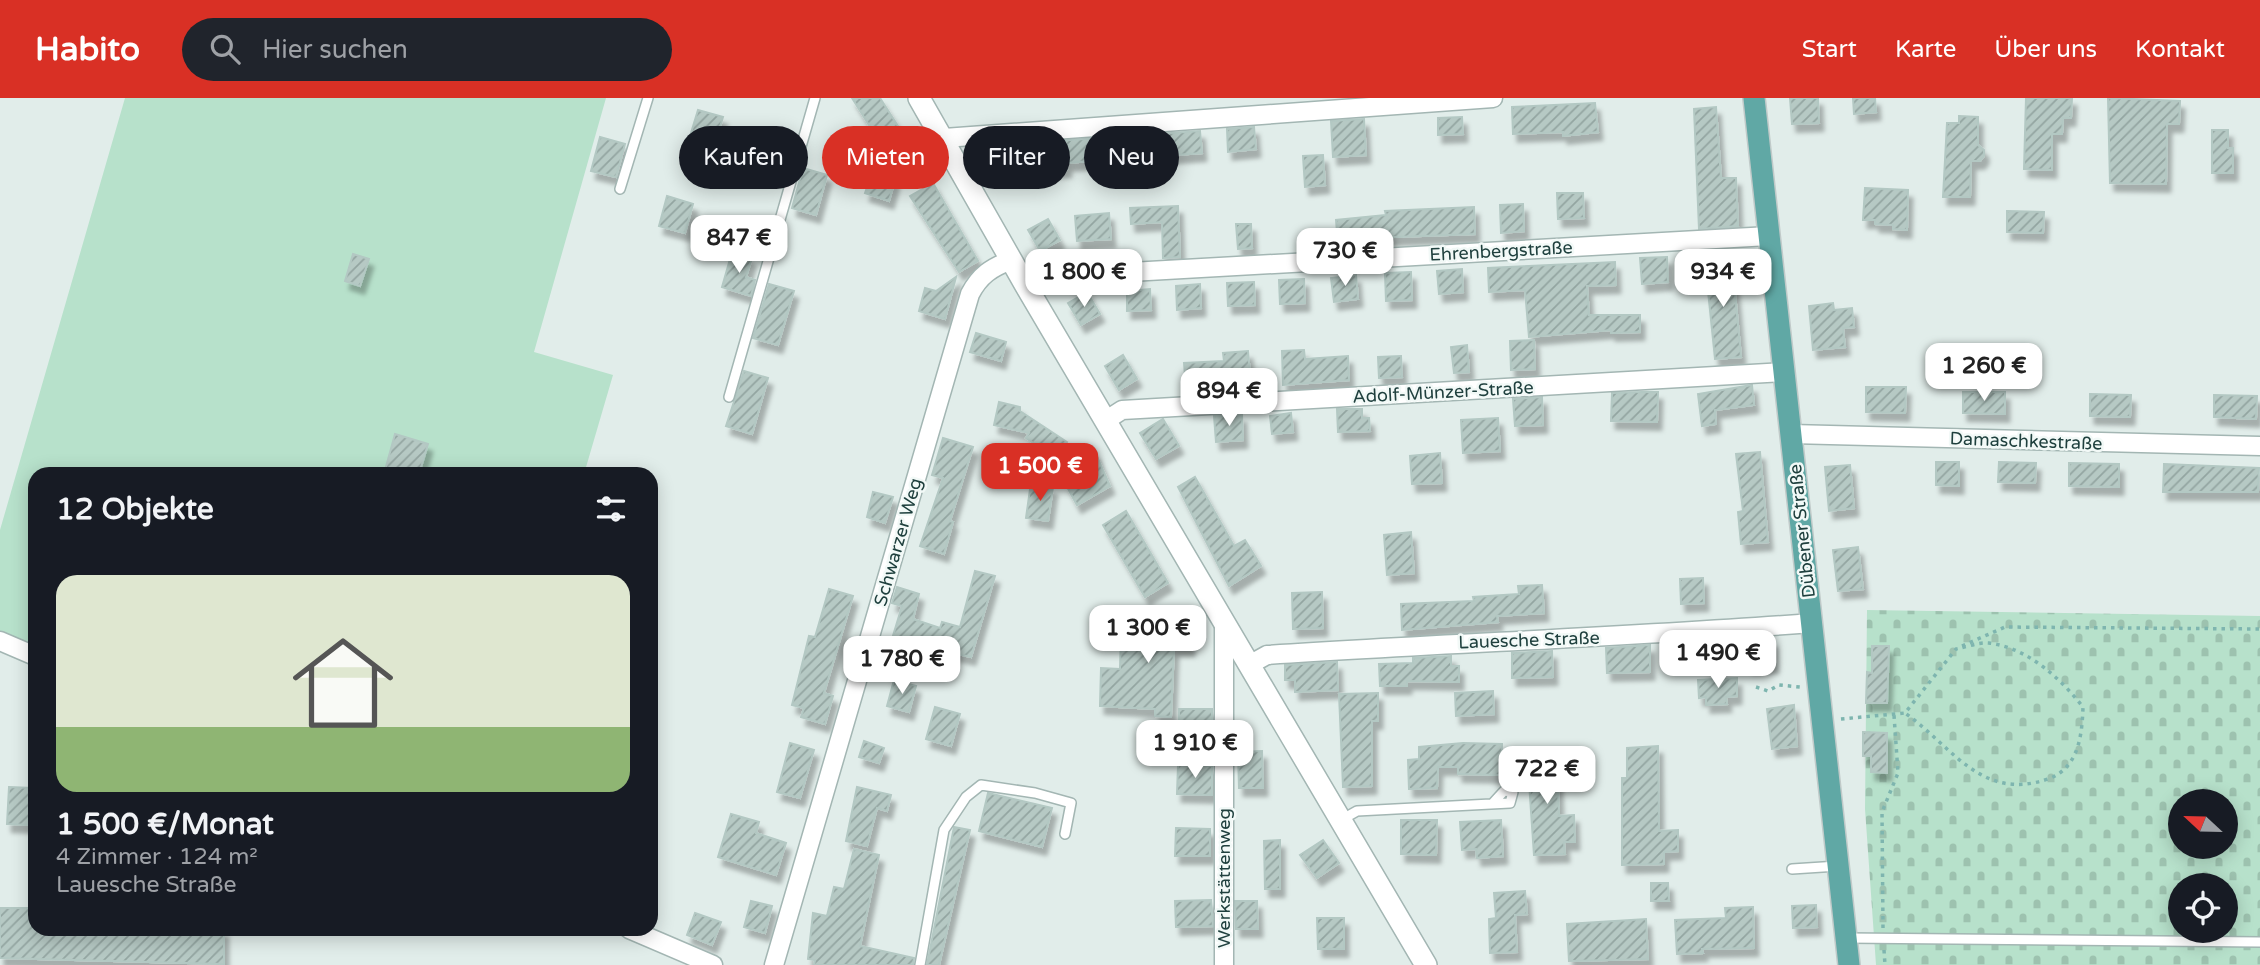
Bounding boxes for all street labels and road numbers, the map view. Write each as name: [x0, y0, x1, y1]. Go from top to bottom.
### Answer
street label: Ehrenbergstraße: [1429, 236, 1573, 266]
street label: Adolf-Münzer-Straße: [1352, 376, 1534, 408]
street label: Damaschkestraße: [1949, 427, 2103, 455]
street label: Dübener Straße: [1784, 463, 1820, 599]
street label: Schwarzer Weg: [869, 475, 927, 609]
street label: Lauesche Straße: [1458, 627, 1600, 653]
street label: Werkstättenweg: [1213, 808, 1235, 948]

